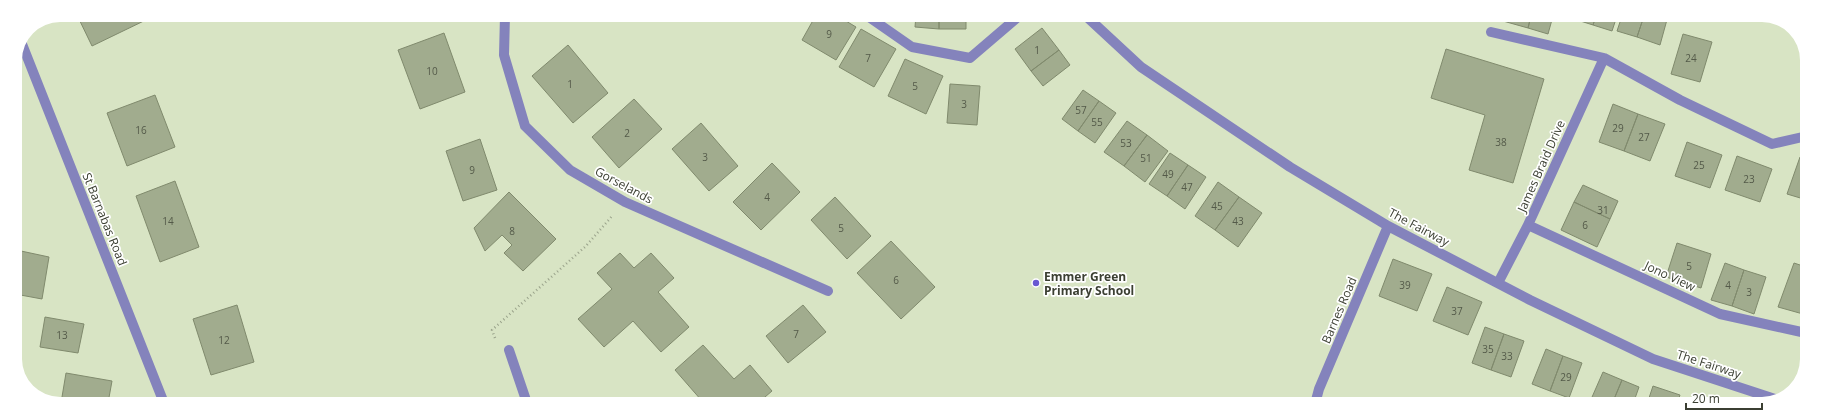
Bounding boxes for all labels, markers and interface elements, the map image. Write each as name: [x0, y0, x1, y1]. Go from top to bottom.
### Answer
house number: 9: [826, 27, 832, 41]
house number: 1: [1034, 43, 1040, 57]
house number: 7: [865, 51, 871, 65]
house number: 24: [1685, 51, 1697, 65]
house number: 10: [426, 64, 438, 78]
house number: 1: [567, 77, 573, 91]
house number: 5: [912, 79, 918, 93]
house number: 3: [961, 97, 967, 111]
house number: 57: [1075, 103, 1087, 117]
house number: 55: [1091, 115, 1103, 129]
street label: James Braid Drive: [1513, 117, 1569, 215]
house number: 29: [1612, 121, 1624, 135]
house number: 16: [135, 123, 147, 137]
house number: 2: [624, 126, 630, 140]
house number: 27: [1638, 130, 1650, 144]
house number: 38: [1495, 135, 1507, 149]
house number: 53: [1120, 136, 1132, 150]
house number: 3: [702, 150, 708, 164]
house number: 51: [1140, 151, 1152, 165]
house number: 25: [1693, 158, 1705, 172]
house number: 9: [469, 163, 475, 177]
street label: Gorselands: [592, 163, 656, 208]
house number: 49: [1162, 167, 1174, 181]
street label: St Barnabas Road: [79, 170, 131, 268]
house number: 23: [1743, 172, 1755, 186]
house number: 47: [1181, 180, 1193, 194]
house number: 4: [764, 190, 770, 204]
house number: 45: [1211, 199, 1223, 213]
house number: 31: [1597, 203, 1609, 217]
street label: The Fairway: [1386, 204, 1453, 251]
house number: 14: [162, 214, 174, 228]
house number: 43: [1232, 214, 1244, 228]
house number: 6: [1582, 218, 1588, 232]
house number: 5: [838, 221, 844, 235]
house number: 8: [509, 224, 515, 238]
street label: Jono View: [1641, 256, 1699, 295]
house number: 5: [1686, 259, 1692, 273]
place label: Emmer Green Primary School: [1044, 268, 1134, 299]
house number: 6: [893, 273, 899, 287]
street label: Barnes Road: [1317, 274, 1361, 346]
marker: Emmer Green Primary School: [1031, 278, 1041, 288]
house number: 39: [1399, 278, 1411, 292]
house number: 4: [1725, 278, 1731, 292]
house number: 3: [1746, 285, 1752, 299]
house number: 37: [1451, 304, 1463, 318]
house number: 7: [793, 327, 799, 341]
house number: 13: [56, 328, 68, 342]
house number: 12: [218, 333, 230, 347]
house number: 35: [1482, 342, 1494, 356]
street label: The Fairway: [1675, 346, 1744, 383]
house number: 33: [1501, 349, 1513, 363]
house number: 29: [1560, 370, 1572, 384]
scale bar: [1686, 385, 1762, 411]
text: 20 m: [1692, 390, 1720, 407]

